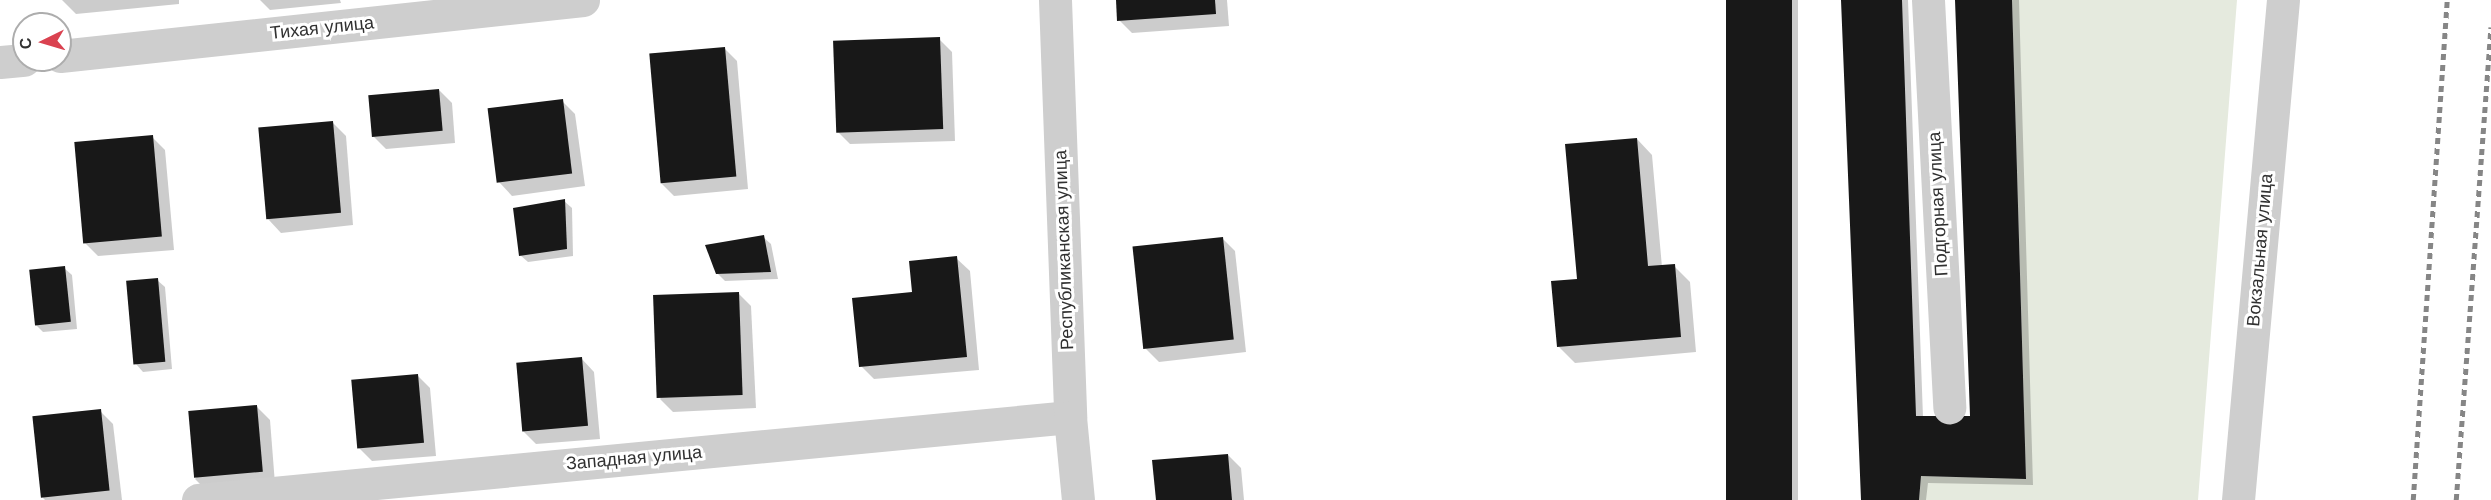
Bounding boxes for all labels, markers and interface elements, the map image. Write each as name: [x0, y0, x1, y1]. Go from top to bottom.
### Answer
north arrow: [12, 12, 72, 72]
street label: Тихая улица: [269, 12, 375, 44]
text: С: [16, 37, 36, 50]
street label: Подгорная улица: [1923, 131, 1953, 277]
street label: Республиканская улица: [1050, 150, 1078, 350]
street label: Вокзальная улица: [2243, 173, 2277, 327]
street label: Западная улица: [565, 441, 703, 475]

